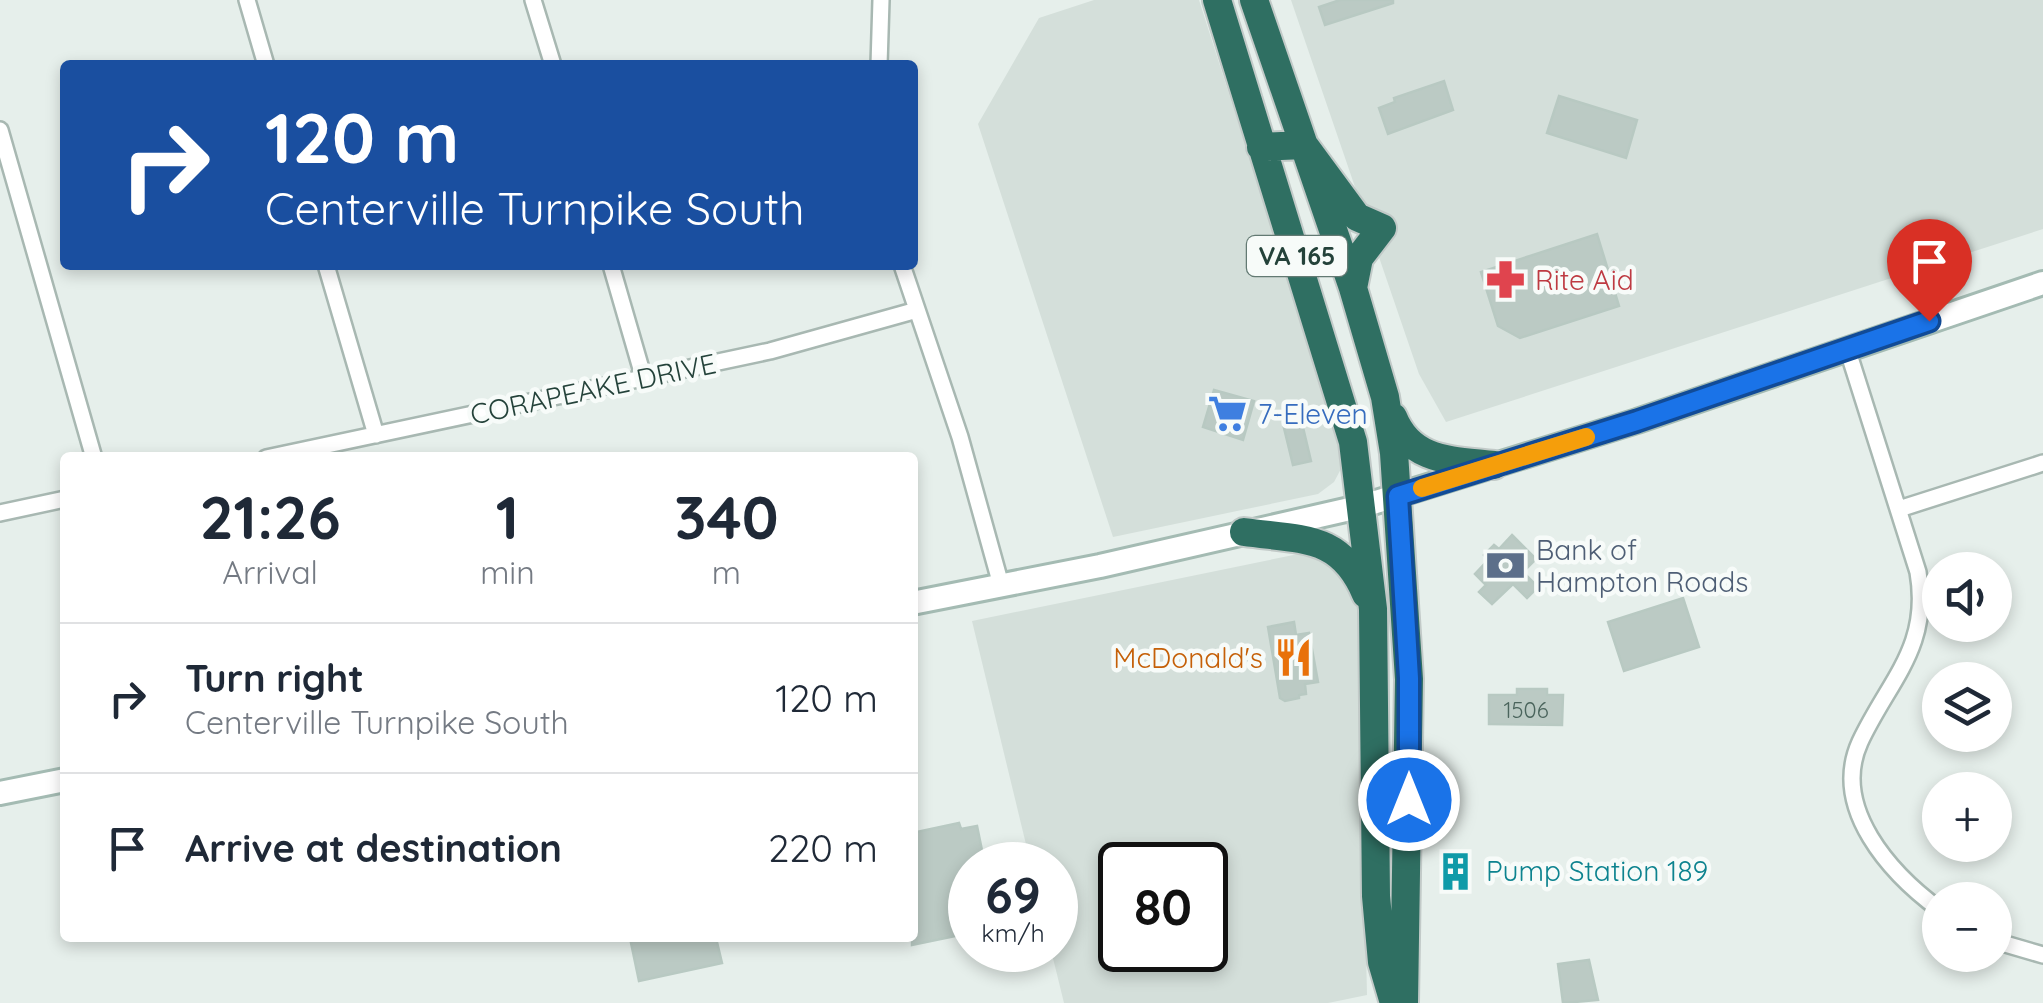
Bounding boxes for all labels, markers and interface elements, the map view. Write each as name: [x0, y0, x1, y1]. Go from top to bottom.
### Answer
text: 120 m: [265, 93, 459, 181]
icon: right: [100, 100, 230, 230]
text: Centerville Turnpike South: [265, 180, 805, 236]
pin: [1887, 219, 1972, 322]
icon: arrive: [1902, 234, 1957, 289]
road number: VA 165: [1247, 236, 1347, 276]
pharmacy icon: Rite Aid: [1484, 259, 1526, 301]
place label: Rite Aid: [1535, 262, 1634, 297]
street label: CORAPEAKE DRIVE: [467, 345, 719, 432]
supermarket icon: 7-Eleven: [1207, 393, 1249, 435]
place label: 7-Eleven: [1258, 396, 1368, 431]
text: 21:26: [199, 479, 341, 554]
text: 1: [496, 479, 519, 554]
text: 340: [674, 479, 779, 554]
place label: Bank of Hampton Roads: [1536, 532, 1748, 599]
bank icon: Bank of Hampton Roads: [1485, 545, 1527, 587]
text: Arrival: [222, 552, 318, 592]
text: min: [480, 552, 535, 592]
text: m: [712, 552, 741, 592]
map controls: [1922, 552, 2012, 972]
button: sound: [1922, 552, 2012, 642]
restaurant icon: McDonald's: [1272, 637, 1314, 679]
place label: McDonald's: [1113, 640, 1263, 675]
text: Turn right: [185, 654, 364, 702]
button: layers: [1922, 662, 2012, 752]
icon: right: [100, 671, 155, 726]
text: 120 m: [775, 674, 878, 722]
house number: 1506: [1503, 696, 1549, 724]
text: Centerville Turnpike South: [185, 702, 569, 742]
position arrow: [1357, 748, 1461, 852]
button: +: [1922, 772, 2012, 862]
icon: arrive: [100, 821, 155, 876]
text: Arrive at destination: [185, 824, 562, 872]
text: 220 m: [768, 824, 878, 872]
speed limit sign: 80: [1098, 842, 1228, 972]
building icon: Pump Station 189: [1435, 850, 1477, 892]
place label: Pump Station 189: [1486, 853, 1708, 888]
text: 69: [985, 863, 1041, 926]
button: −: [1922, 882, 2012, 972]
text: km/h: [981, 917, 1045, 948]

